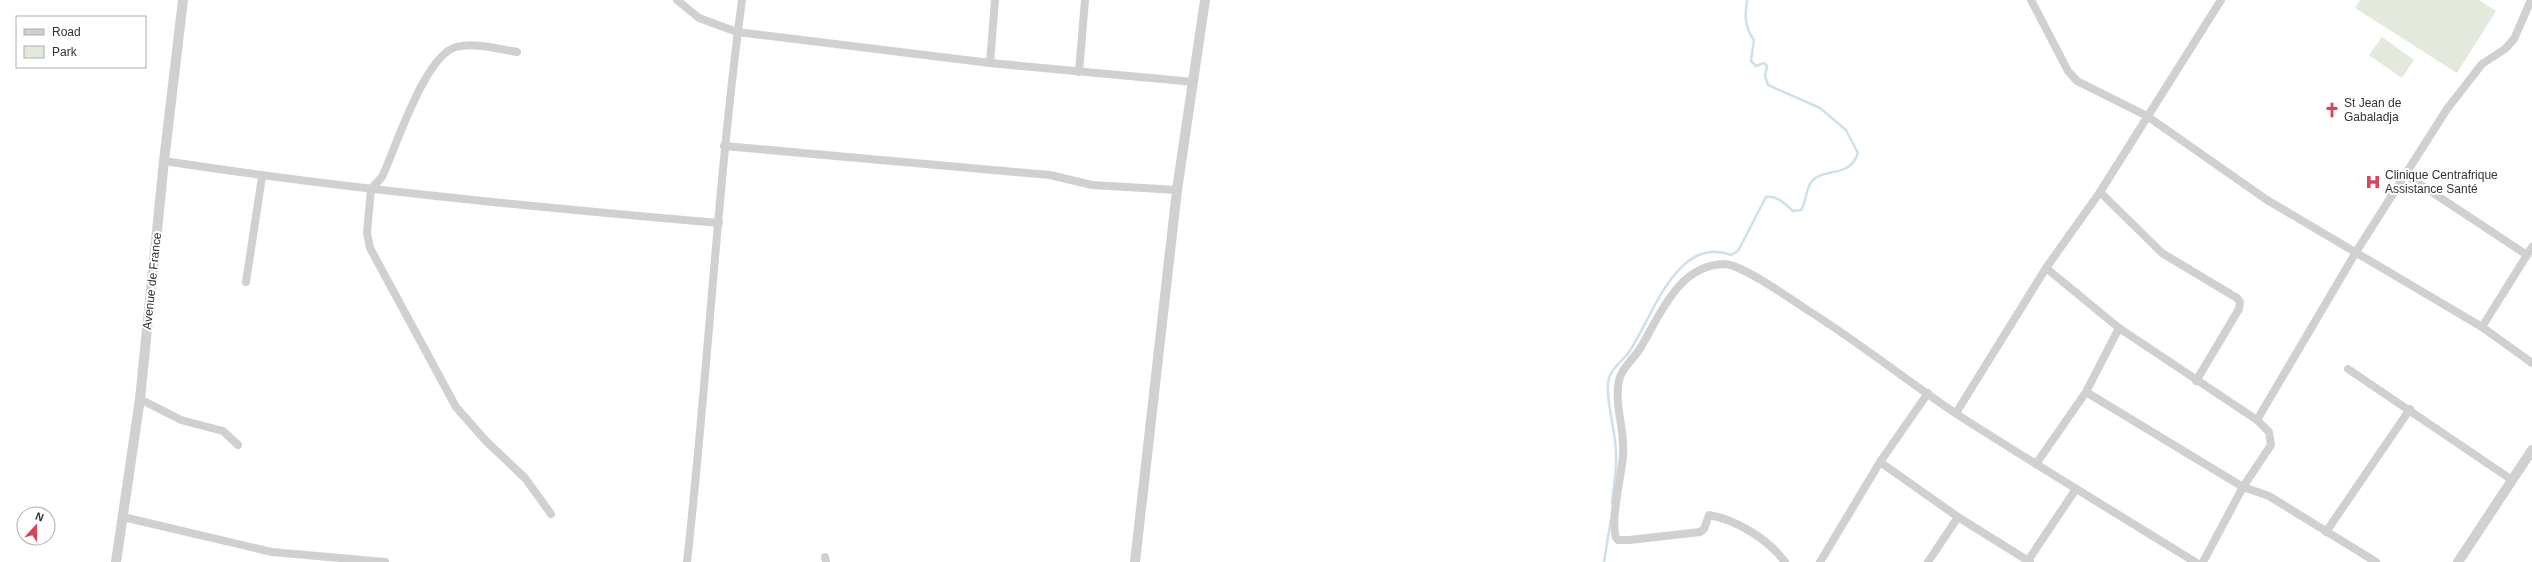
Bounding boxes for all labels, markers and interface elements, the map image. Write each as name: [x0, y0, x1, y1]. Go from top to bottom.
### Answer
legend: [16, 16, 146, 68]
text: Road: [52, 25, 81, 39]
text: Park: [52, 45, 78, 59]
place label: St Jean de Gabaladja: [2344, 96, 2402, 124]
church icon: St Jean de Gabaladja: [2323, 101, 2341, 119]
place label: Clinique Centrafrique Assistance Santé: [2385, 168, 2498, 196]
hospital icon: Clinique Centrafrique Assistance Santé: [2364, 173, 2382, 191]
street label: Avenue de France: [140, 231, 164, 330]
north arrow: [16, 506, 56, 546]
text: N: [34, 510, 45, 524]

